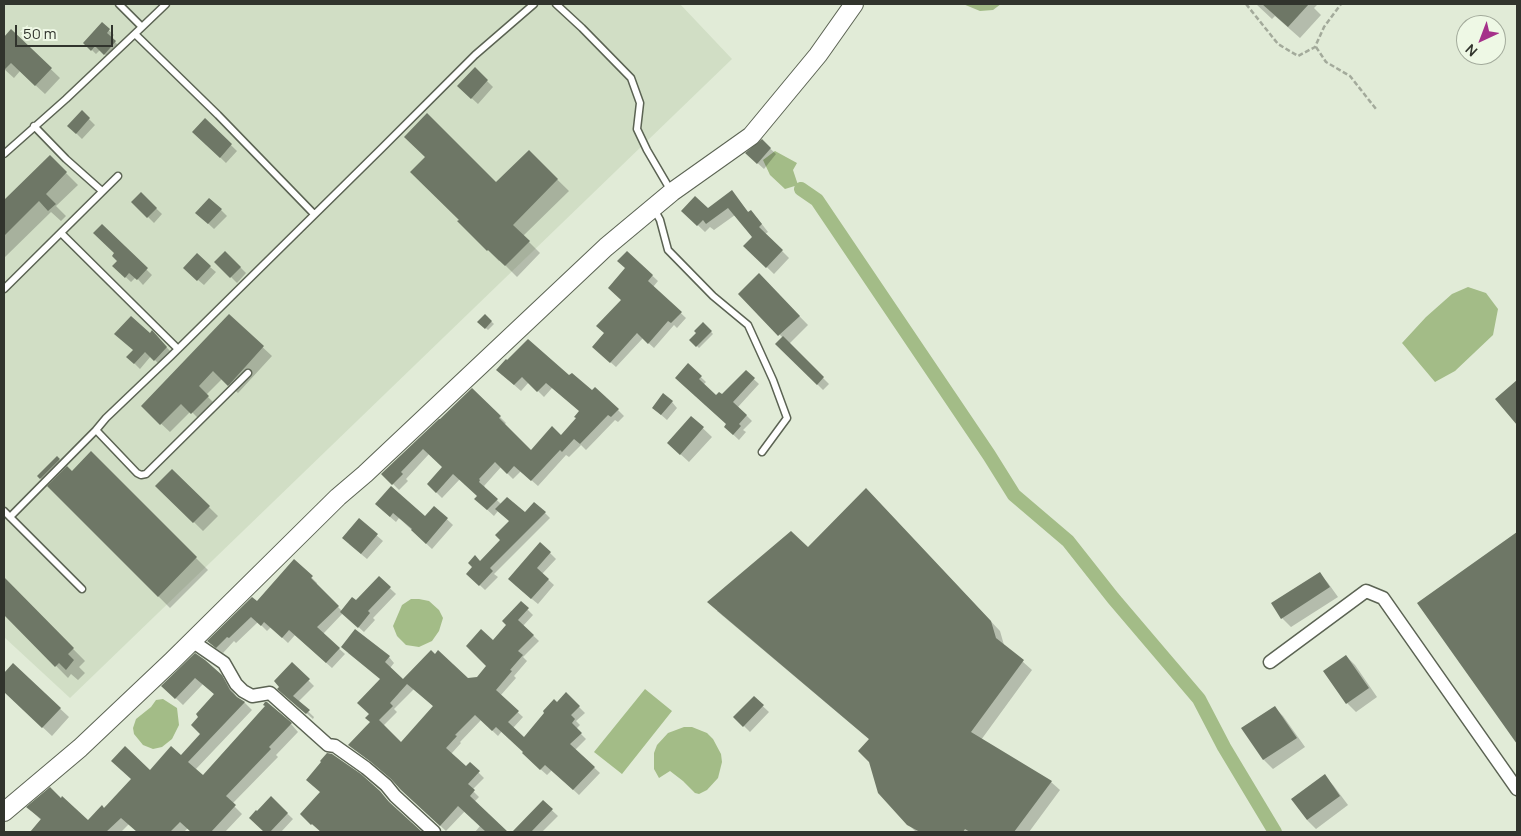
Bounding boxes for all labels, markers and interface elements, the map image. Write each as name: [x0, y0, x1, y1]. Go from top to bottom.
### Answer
scale bar: [18, 15, 115, 47]
north arrow: [1456, 15, 1506, 65]
text: 50 m: [23, 23, 57, 44]
text: N: [1461, 40, 1481, 61]

